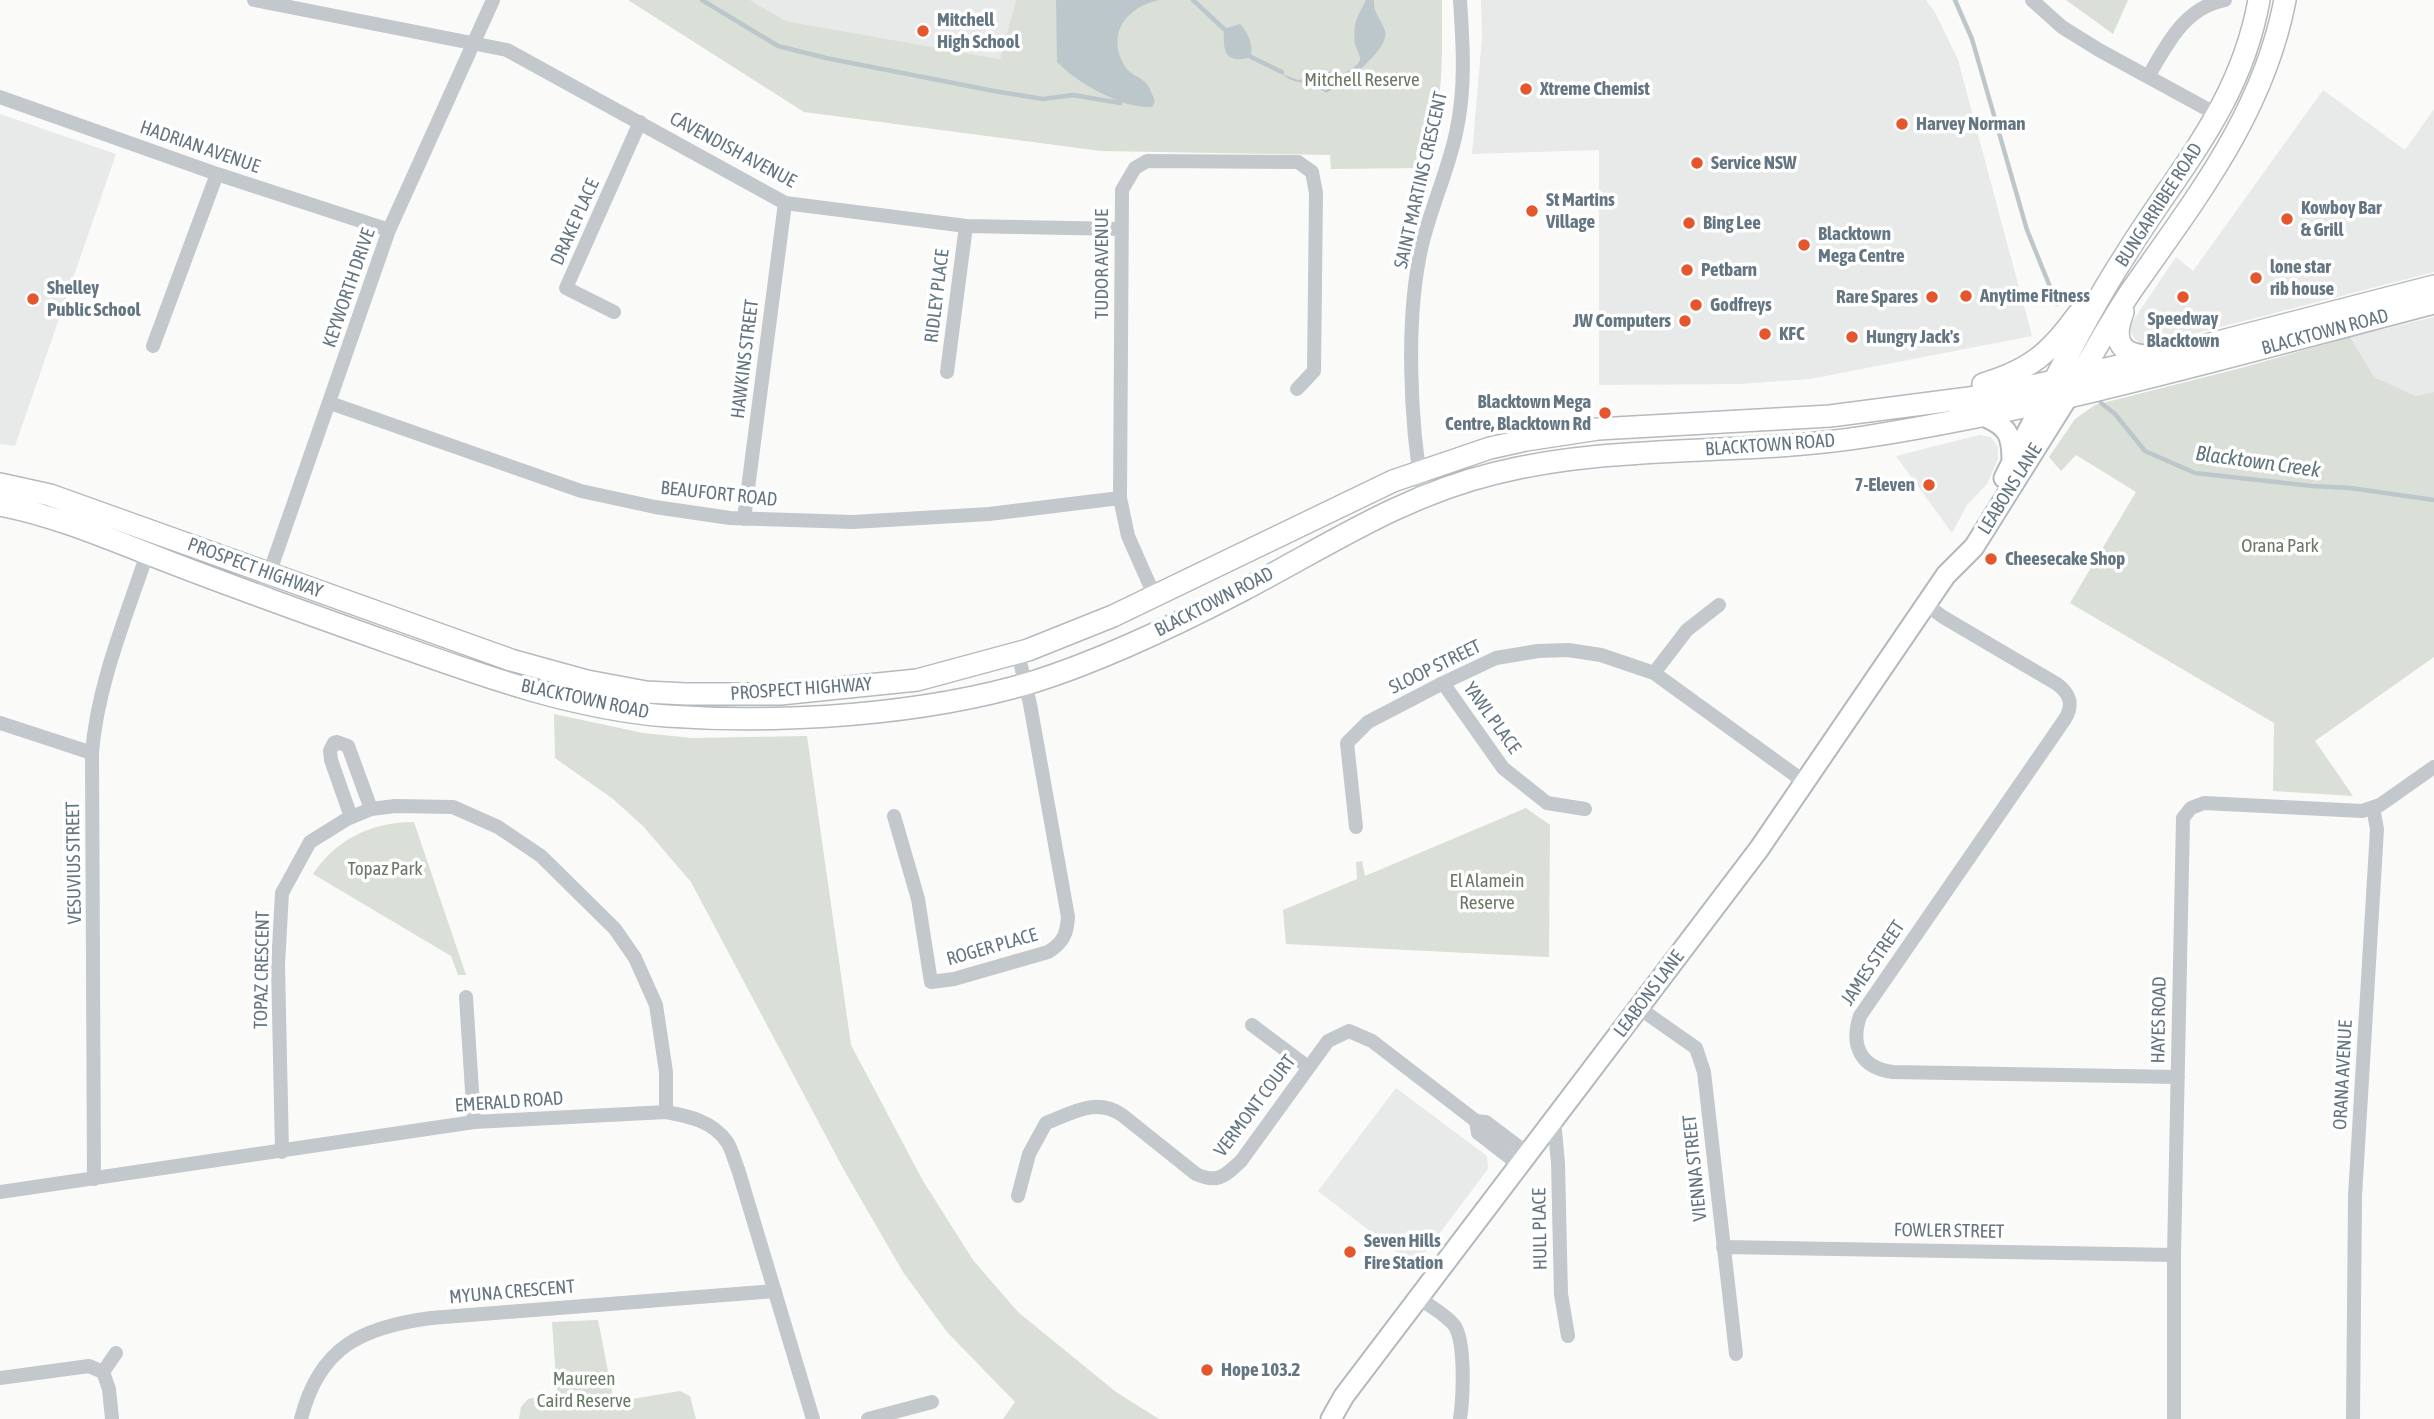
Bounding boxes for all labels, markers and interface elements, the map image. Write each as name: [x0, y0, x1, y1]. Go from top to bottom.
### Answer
place label: Mitchell High School: [937, 9, 1020, 53]
marker: Mitchell High School: [915, 23, 931, 39]
park label: Mitchell Reserve: [1304, 69, 1420, 91]
place label: Xtreme Chemist: [1540, 78, 1650, 100]
marker: Xtreme Chemist: [1518, 81, 1534, 97]
street label: SAINT MARTINS CRESCENT: [1390, 89, 1452, 271]
street label: CAVENDISH AVENUE: [666, 107, 800, 193]
place label: Harvey Norman: [1916, 113, 2025, 135]
street label: HADRIAN AVENUE: [137, 116, 263, 178]
marker: Harvey Norman: [1894, 116, 1910, 132]
street label: BUNGARRIBEE ROAD: [2111, 139, 2207, 271]
place label: Service NSW: [1711, 152, 1797, 174]
marker: Service NSW: [1689, 155, 1705, 171]
street label: DRAKE PLACE: [546, 175, 604, 269]
place label: St Martins Village: [1546, 189, 1615, 233]
place label: Kowboy Bar & Grill: [2301, 197, 2382, 241]
marker: St Martins Village: [1524, 203, 1540, 219]
street label: TUDOR AVENUE: [1091, 209, 1113, 319]
marker: Kowboy Bar & Grill: [2279, 211, 2295, 227]
place label: Bing Lee: [1703, 212, 1761, 234]
marker: Bing Lee: [1681, 215, 1697, 231]
place label: Blacktown Mega Centre: [1818, 223, 1905, 267]
street label: KEYWORTH DRIVE: [318, 225, 380, 351]
marker: Blacktown Mega Centre: [1796, 237, 1812, 253]
street label: RIDLEY PLACE: [920, 248, 954, 344]
place label: lone star rib house: [2270, 256, 2334, 300]
place label: Petbarn: [1701, 259, 1757, 281]
marker: Petbarn: [1679, 262, 1695, 278]
marker: lone star rib house: [2248, 270, 2264, 286]
place label: Shelley Public School: [47, 277, 141, 321]
place label: Anytime Fitness: [1980, 285, 2090, 307]
place label: Rare Spares: [1836, 286, 1918, 308]
marker: Anytime Fitness: [1958, 288, 1974, 304]
marker: Rare Spares: [1924, 289, 1940, 305]
marker: Speedway Blacktown: [2175, 289, 2191, 305]
marker: Shelley Public School: [25, 291, 41, 307]
place label: Godfreys: [1710, 294, 1772, 316]
marker: Godfreys: [1688, 297, 1704, 313]
street label: HAWKINS STREET: [726, 298, 764, 420]
street label: BLACKTOWN ROAD: [2259, 304, 2391, 360]
place label: Speedway Blacktown: [2147, 308, 2219, 352]
place label: JW Computers: [1573, 310, 1671, 332]
marker: JW Computers: [1677, 313, 1693, 329]
place label: KFC: [1779, 323, 1805, 345]
marker: KFC: [1757, 326, 1773, 342]
place label: Hungry Jack's: [1866, 326, 1960, 348]
marker: Hungry Jack's: [1844, 329, 1860, 345]
place label: Blacktown Mega Centre, Blacktown Rd: [1445, 391, 1591, 435]
marker: Blacktown Mega Centre, Blacktown Rd: [1597, 405, 1613, 421]
street label: BLACKTOWN ROAD: [1704, 429, 1836, 461]
street label: LEABONS LANE: [1973, 439, 2047, 539]
water label: Blacktown Creek: [2194, 441, 2322, 483]
place label: 7-Eleven: [1854, 474, 1915, 496]
street label: BEAUFORT ROAD: [660, 477, 778, 511]
marker: 7-Eleven: [1921, 477, 1937, 493]
street label: PROSPECT HIGHWAY: [184, 533, 326, 603]
park label: Orana Park: [2241, 535, 2319, 557]
place label: Cheesecake Shop: [2005, 548, 2125, 570]
marker: Cheesecake Shop: [1983, 551, 1999, 567]
street label: BLACKTOWN ROAD: [1151, 562, 1277, 642]
street label: SLOOP STREET: [1385, 635, 1485, 699]
street label: PROSPECT HIGHWAY: [729, 673, 873, 705]
street label: BLACKTOWN ROAD: [519, 674, 651, 724]
street label: YAWL PLACE: [1458, 678, 1526, 758]
street label: VESUVIUS STREET: [62, 801, 86, 925]
park label: Topaz Park: [347, 858, 423, 880]
park label: El Alamein Reserve: [1450, 870, 1524, 914]
street label: TOPAZ CRESCENT: [250, 911, 274, 1029]
street label: JAMES STREET: [1836, 916, 1910, 1010]
street label: ROGER PLACE: [944, 923, 1040, 971]
street label: LEABONS LANE: [1609, 946, 1689, 1042]
street label: HAYES ROAD: [2147, 976, 2171, 1064]
street label: ORANA AVENUE: [2329, 1020, 2357, 1130]
street label: VERMONT COURT: [1209, 1051, 1301, 1161]
street label: EMERALD ROAD: [454, 1087, 564, 1117]
street label: VIENNA STREET: [1678, 1114, 1712, 1222]
street label: HULL PLACE: [1528, 1188, 1552, 1270]
street label: FOWLER STREET: [1894, 1219, 2004, 1243]
place label: Seven Hills Fire Station: [1364, 1230, 1443, 1274]
marker: Seven Hills Fire Station: [1342, 1244, 1358, 1260]
street label: MYUNA CRESCENT: [448, 1275, 576, 1309]
place label: Hope 103.2: [1221, 1359, 1300, 1381]
marker: Hope 103.2: [1199, 1362, 1215, 1378]
park label: Maureen Caird Reserve: [537, 1368, 631, 1412]

